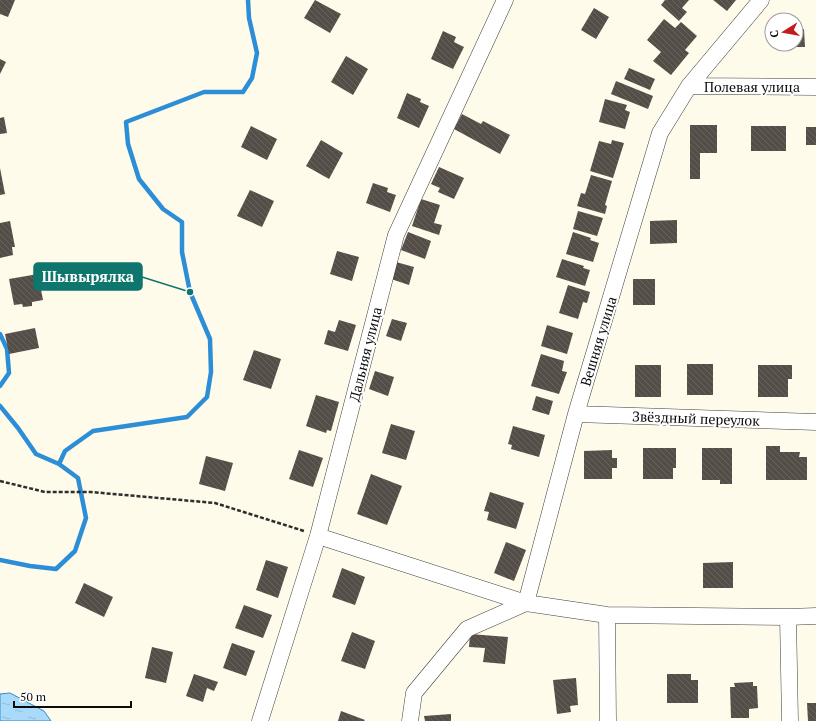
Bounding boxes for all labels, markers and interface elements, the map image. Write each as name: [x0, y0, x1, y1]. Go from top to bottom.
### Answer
north arrow: [764, 12, 804, 52]
text: С: [767, 29, 782, 39]
street label: Полевая улица: [704, 77, 800, 96]
callout: Шывырялка: [34, 263, 142, 290]
text: Шывырялка: [42, 266, 135, 286]
street label: Вешняя улица: [575, 294, 621, 388]
street label: Дальняя улица: [344, 305, 386, 403]
street label: Звёздный переулок: [632, 406, 761, 430]
scale bar: [14, 683, 131, 709]
text: 50 m: [20, 689, 47, 704]

